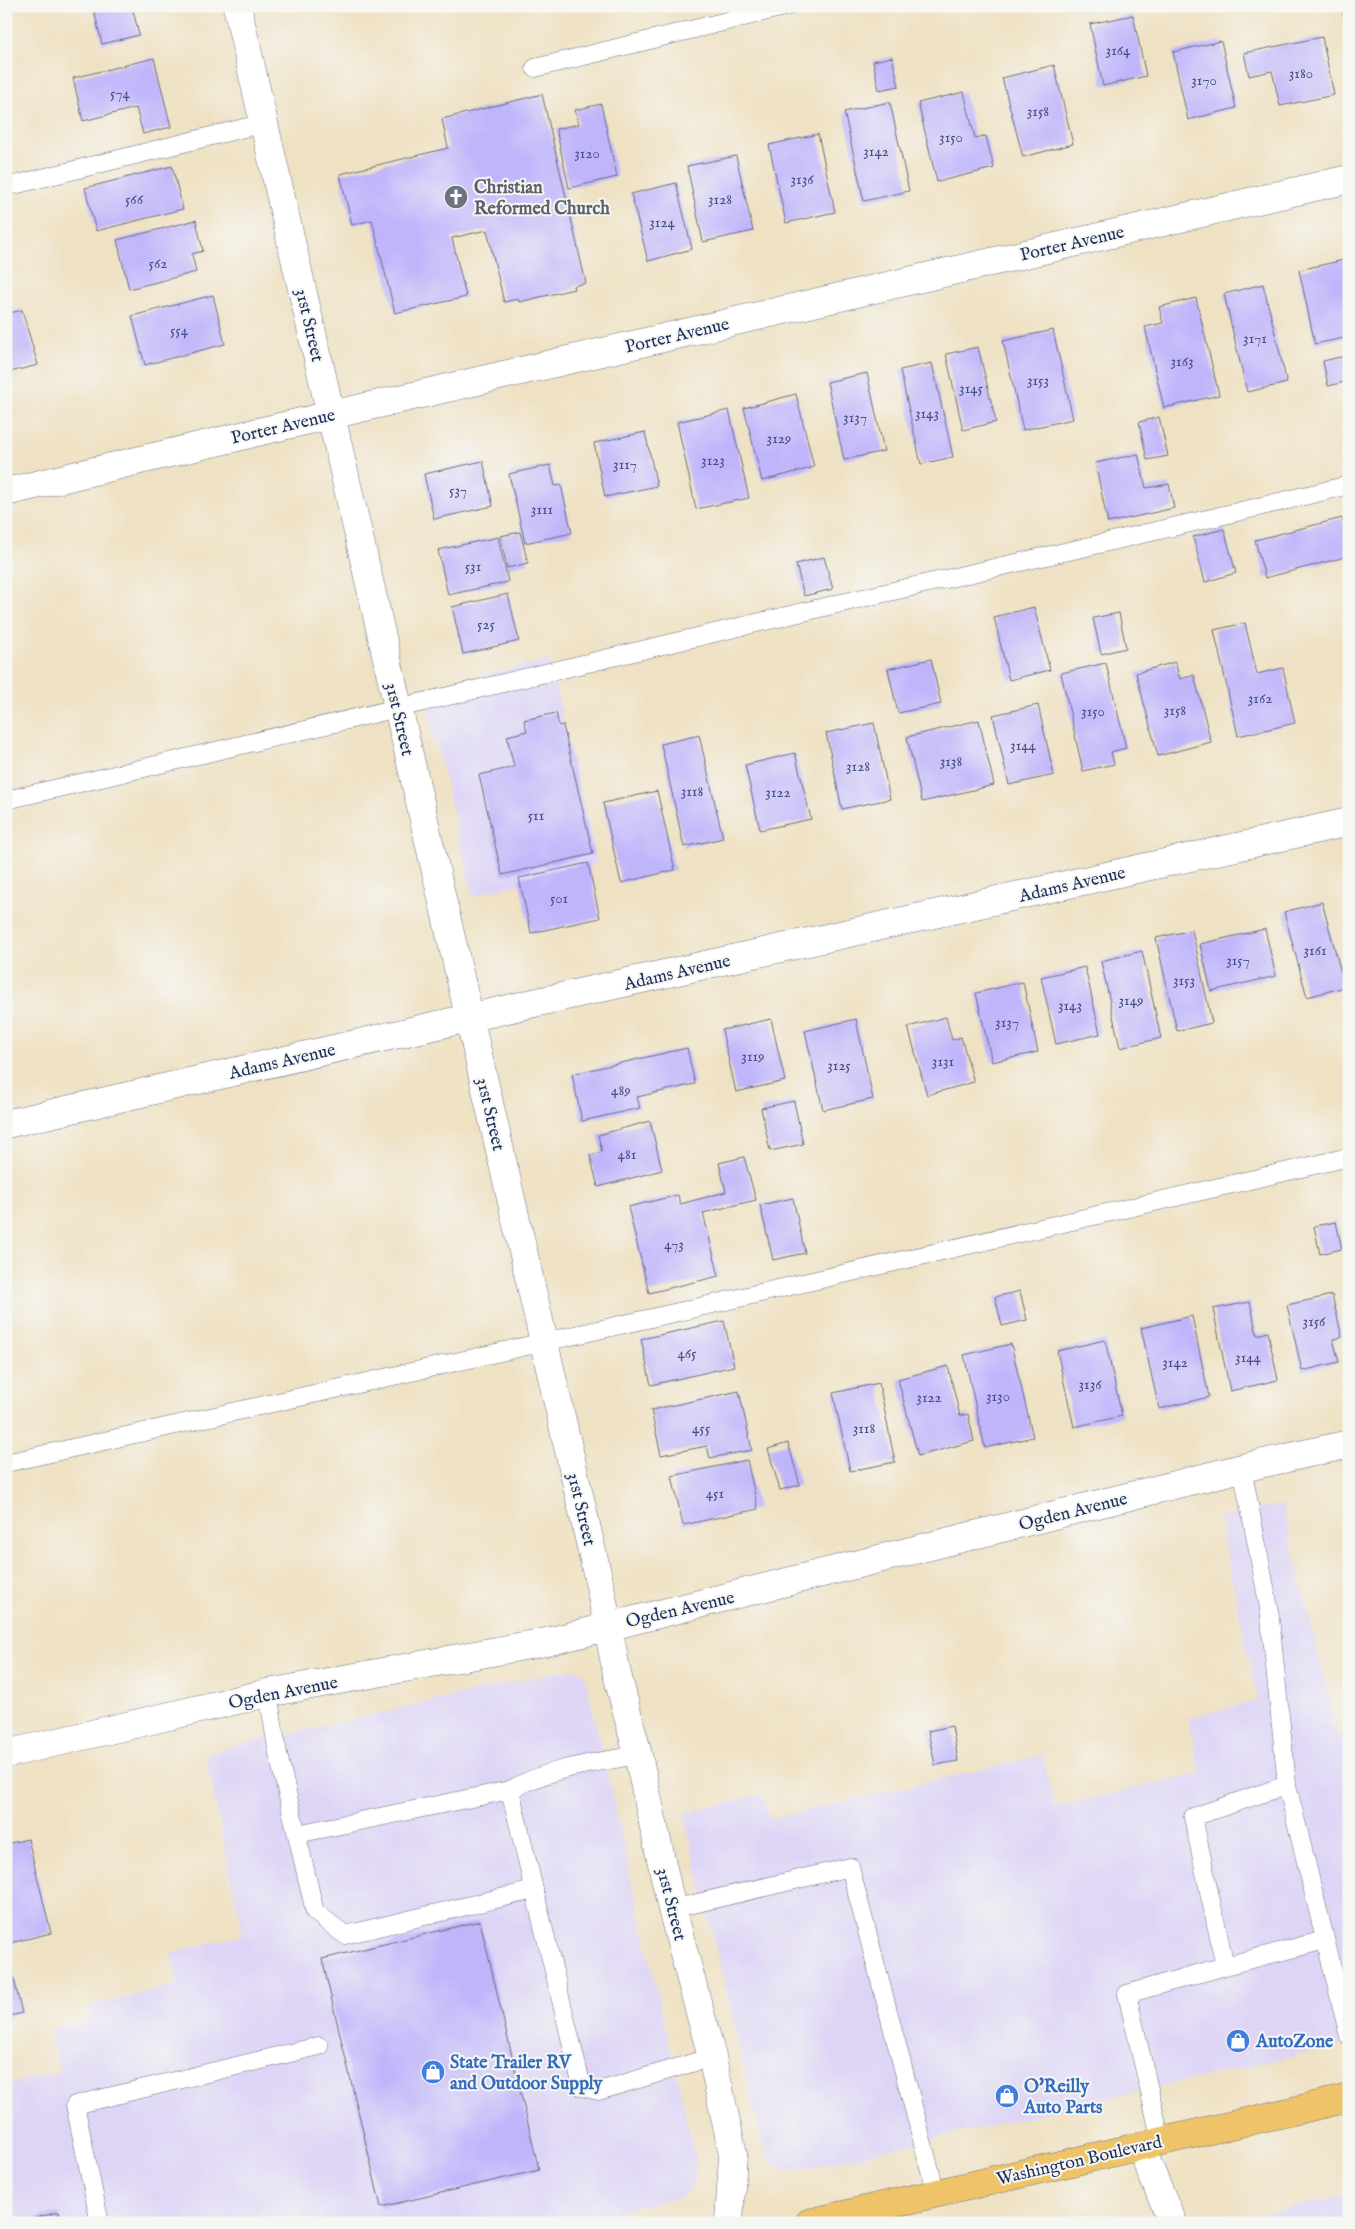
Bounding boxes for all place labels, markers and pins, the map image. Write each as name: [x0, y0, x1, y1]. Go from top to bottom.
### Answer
place label: Christian Reformed Church: [474, 177, 610, 221]
church icon: Christian Reformed Church: [443, 184, 469, 210]
shop icon: AutoZone: [1225, 2028, 1251, 2054]
place label: AutoZone: [1255, 2031, 1334, 2054]
place label: State Trailer RV and Outdoor Supply: [450, 2052, 604, 2096]
shop icon: State Trailer RV and Outdoor Supply: [420, 2059, 446, 2085]
place label: O'Reilly Auto Parts: [1023, 2076, 1103, 2120]
shop icon: O'Reilly Auto Parts: [994, 2083, 1020, 2109]

